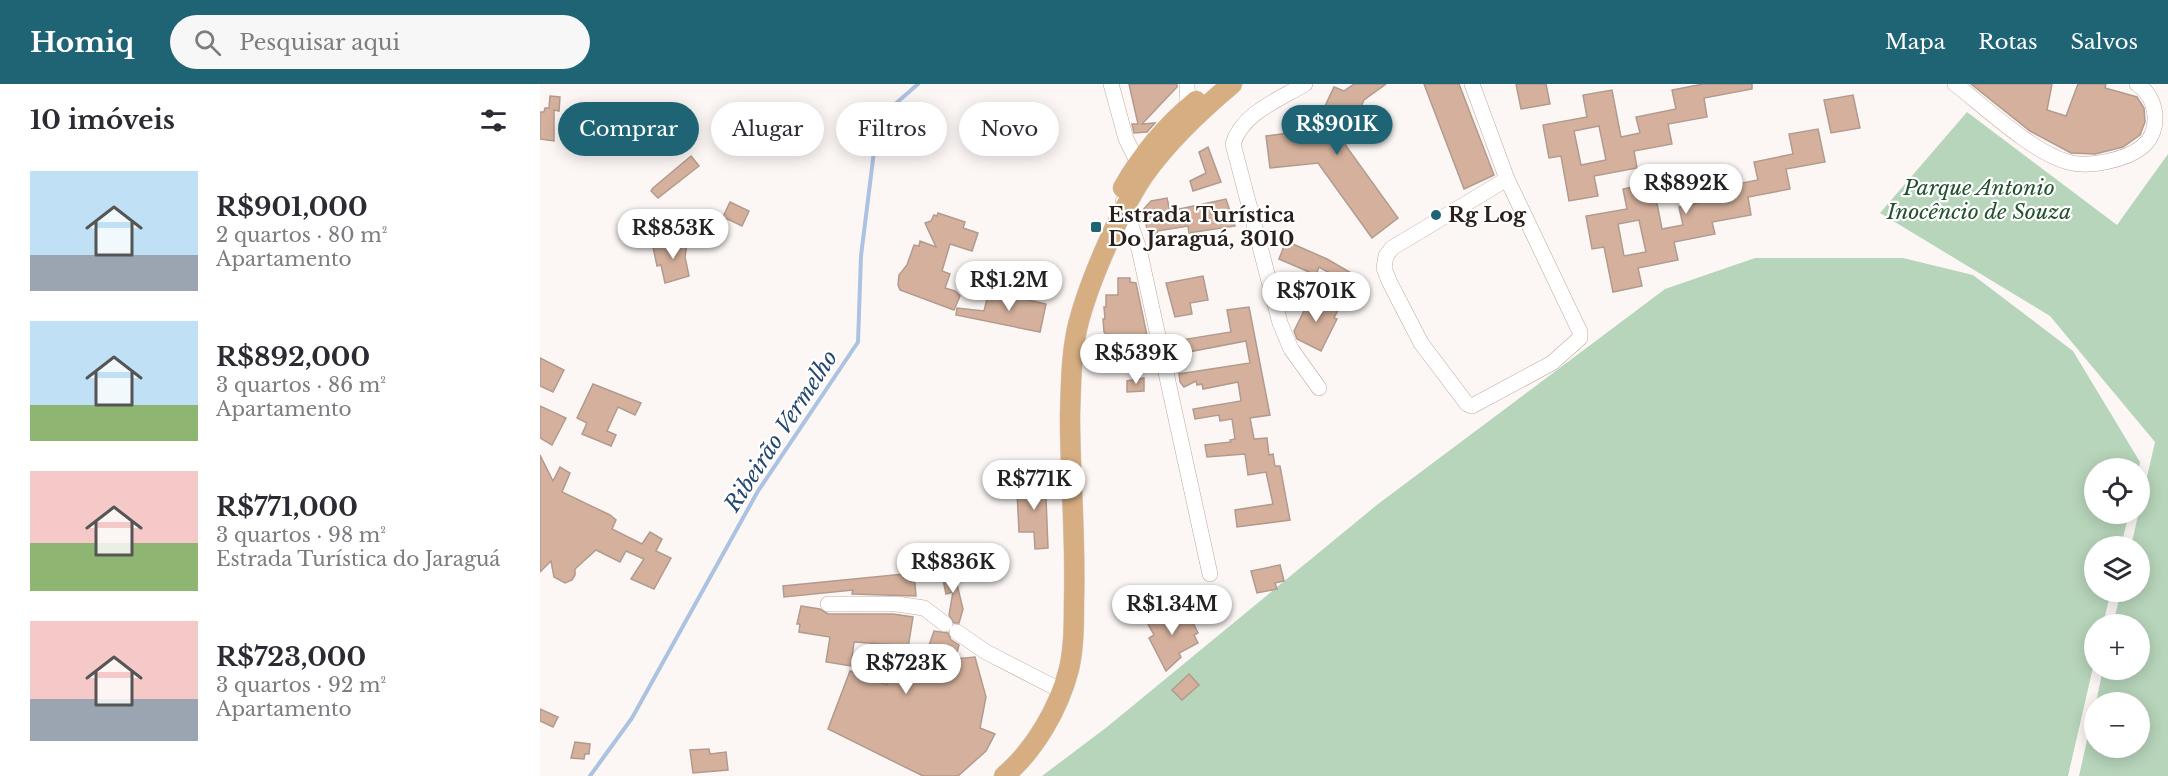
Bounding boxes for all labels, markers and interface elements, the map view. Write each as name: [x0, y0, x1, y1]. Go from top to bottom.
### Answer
search box: [170, 15, 590, 69]
text: Homiq: [30, 25, 134, 60]
icon: search: [191, 26, 224, 59]
text: Pesquisar aqui: [239, 29, 400, 56]
text: Mapa: [1885, 29, 1945, 55]
text: Rotas: [1978, 29, 2038, 55]
text: Salvos: [2071, 29, 2138, 55]
chip: Comprar: [558, 102, 699, 156]
chip: Alugar: [711, 102, 824, 156]
chip: Filtros: [836, 102, 947, 156]
chip: Novo: [959, 102, 1059, 156]
text: 10 imóveis: [30, 104, 175, 136]
icon: filters: [477, 104, 510, 137]
pin: R$901K: [1288, 105, 1386, 156]
text: R$901K: [1296, 112, 1378, 136]
pin: R$892K: [1637, 164, 1735, 215]
text: R$892K: [1644, 171, 1728, 195]
park label: Parque Antonio Inocêncio de Souza: [1886, 175, 2071, 225]
text: R$901,000: [216, 191, 368, 223]
icon: home: [78, 195, 150, 267]
place label: Estrada Turística Do Jaraguá, 3010: [1108, 202, 1295, 252]
place label: Rg Log: [1448, 202, 1527, 228]
marker: Rg Log: [1429, 208, 1443, 222]
pin: R$853K: [624, 209, 722, 260]
text: R$853K: [632, 216, 714, 240]
marker: Estrada Turística Do Jaraguá, 3010: [1089, 220, 1103, 234]
text: 2 quartos · 80 m²: [216, 223, 387, 247]
text: Apartamento: [216, 247, 352, 271]
pin: R$1.2M: [960, 261, 1058, 312]
text: R$1.2M: [969, 268, 1049, 292]
pin: R$701K: [1267, 272, 1365, 323]
text: R$701K: [1276, 279, 1356, 303]
pin: R$539K: [1087, 334, 1185, 385]
text: R$892,000: [216, 341, 370, 373]
text: R$539K: [1094, 341, 1178, 365]
icon: home: [78, 345, 150, 417]
water label: Ribeirão Vermelho: [718, 345, 843, 518]
text: 3 quartos · 86 m²: [216, 373, 386, 397]
text: Apartamento: [216, 397, 352, 421]
map controls: [2084, 458, 2150, 758]
button: locate: [2084, 458, 2150, 524]
pin: R$771K: [985, 460, 1083, 511]
text: R$771K: [996, 467, 1072, 491]
text: R$771,000: [216, 491, 358, 523]
icon: home: [78, 495, 150, 567]
text: 3 quartos · 98 m²: [216, 523, 386, 547]
button: layers: [2084, 536, 2150, 602]
pin: R$836K: [904, 543, 1002, 594]
text: Estrada Turística do Jaraguá: [216, 547, 500, 571]
text: R$836K: [911, 550, 995, 574]
pin: R$1.34M: [1117, 585, 1227, 636]
text: R$1.34M: [1126, 592, 1218, 616]
button: +: [2084, 614, 2150, 680]
text: R$723,000: [216, 641, 366, 673]
pin: R$723K: [857, 644, 955, 695]
icon: home: [78, 645, 150, 717]
text: R$723K: [865, 651, 947, 675]
text: 3 quartos · 92 m²: [216, 673, 386, 697]
button: −: [2084, 692, 2150, 758]
text: Apartamento: [216, 697, 352, 721]

